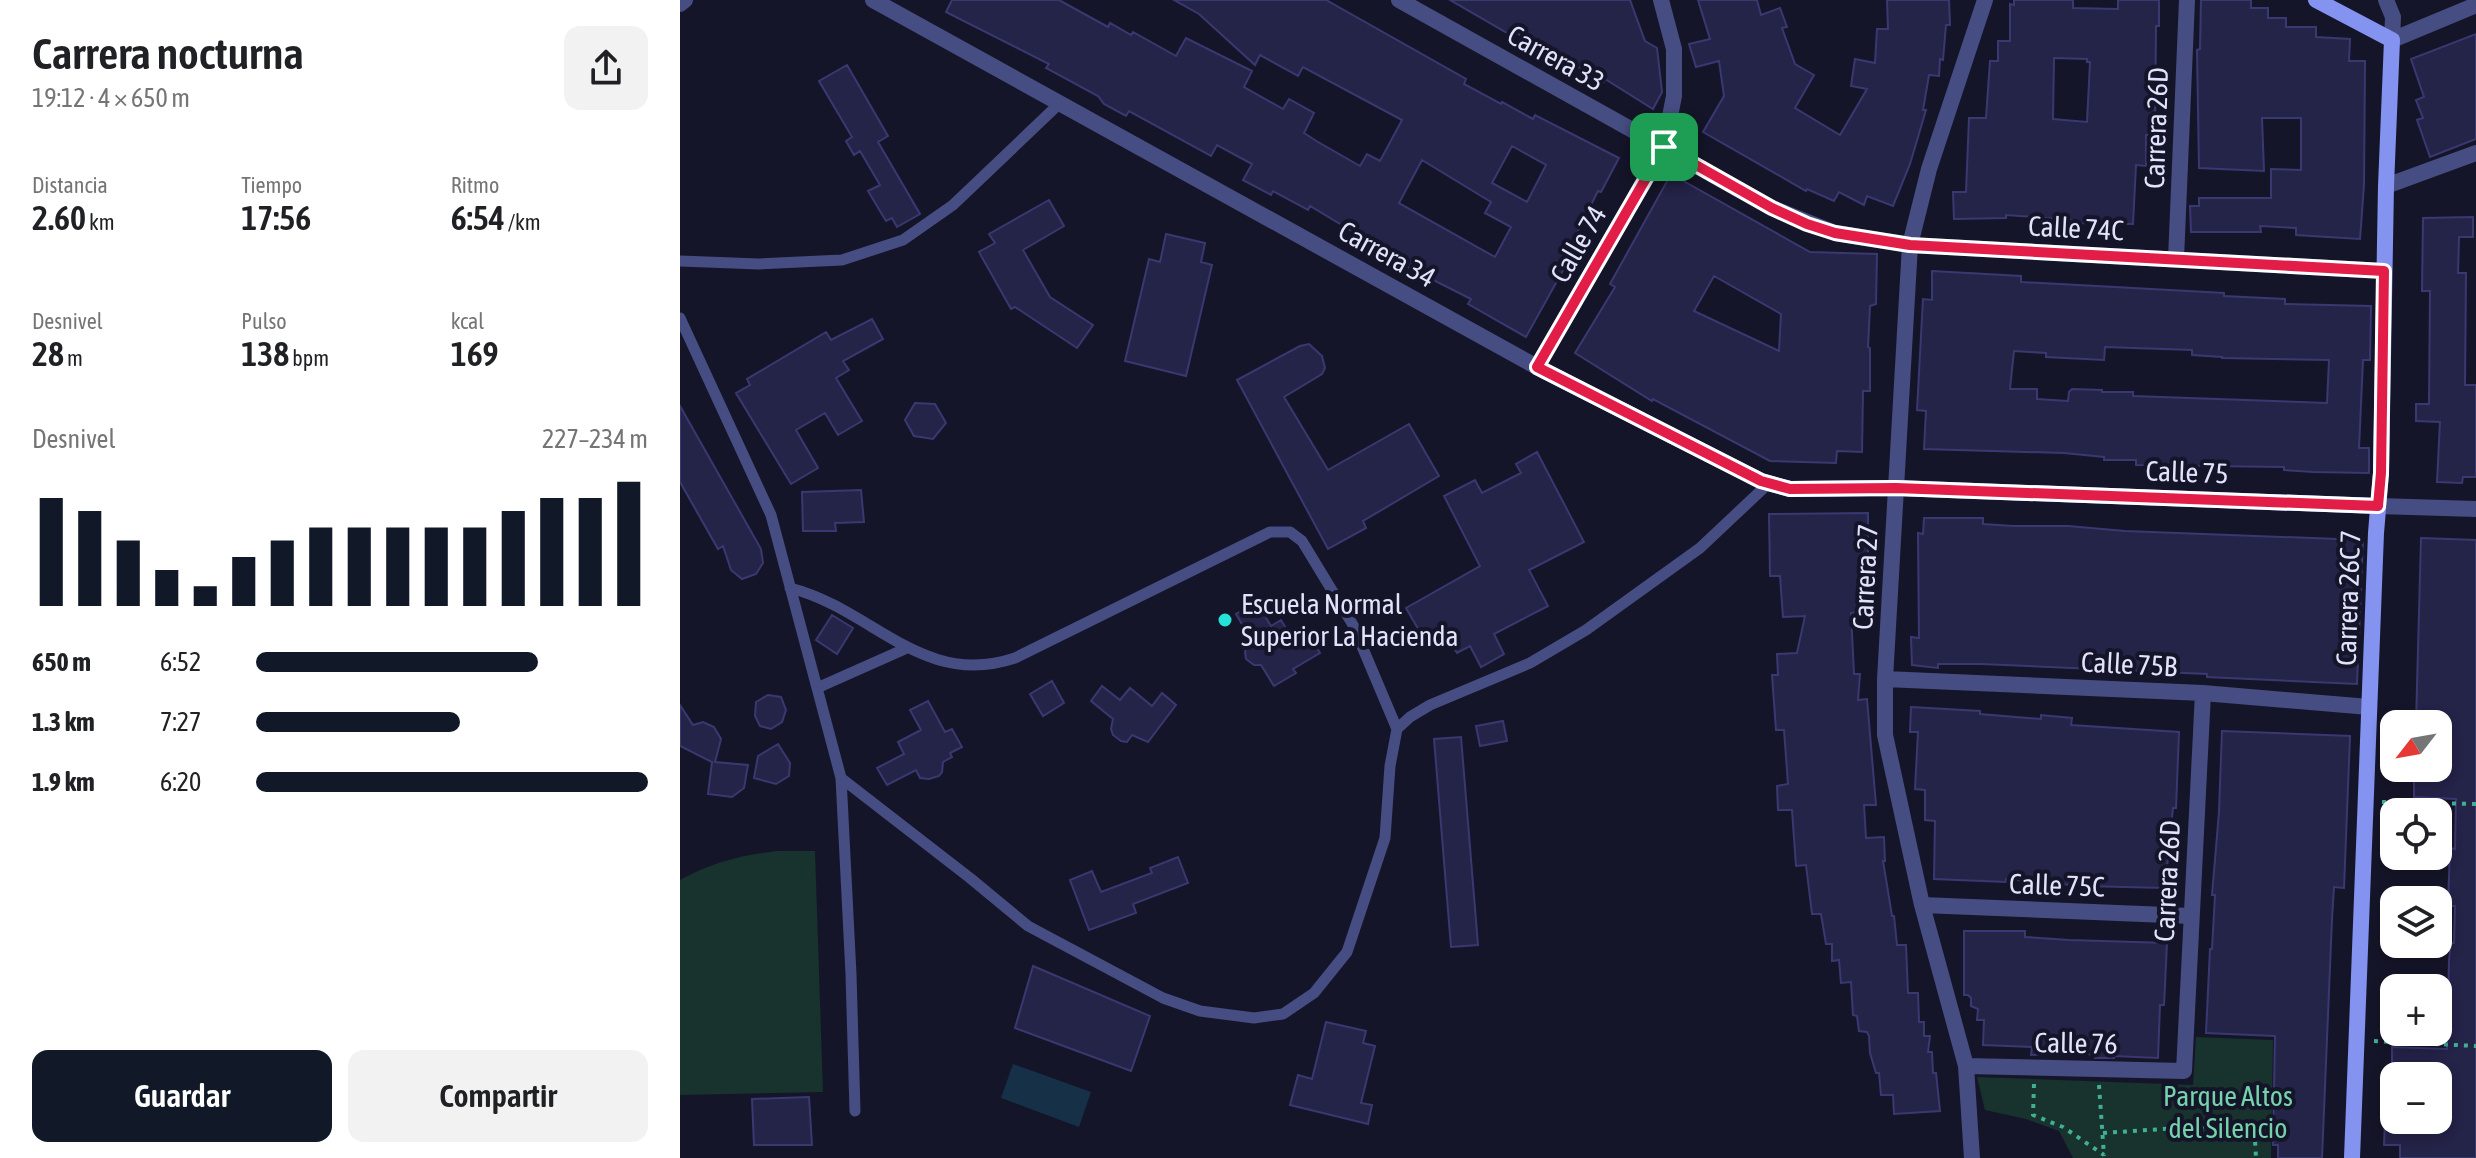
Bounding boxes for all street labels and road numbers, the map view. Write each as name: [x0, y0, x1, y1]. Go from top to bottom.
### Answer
street label: Carrera 33: [1502, 18, 1610, 98]
street label: Carrera 26D: [2138, 67, 2174, 189]
street label: Calle 74: [1543, 200, 1613, 288]
street label: Calle 74C: [2027, 210, 2125, 247]
street label: Carrera 34: [1333, 214, 1441, 294]
street label: Calle 75: [2145, 455, 2229, 489]
street label: Carrera 27: [1846, 523, 1884, 631]
street label: Carrera 26C 7: [2330, 530, 2366, 666]
street label: Calle 75B: [2080, 646, 2178, 682]
street label: Carrera 26D: [2148, 820, 2186, 942]
street label: Calle 75C: [2009, 867, 2106, 903]
street label: Calle 76: [2034, 1026, 2118, 1060]

